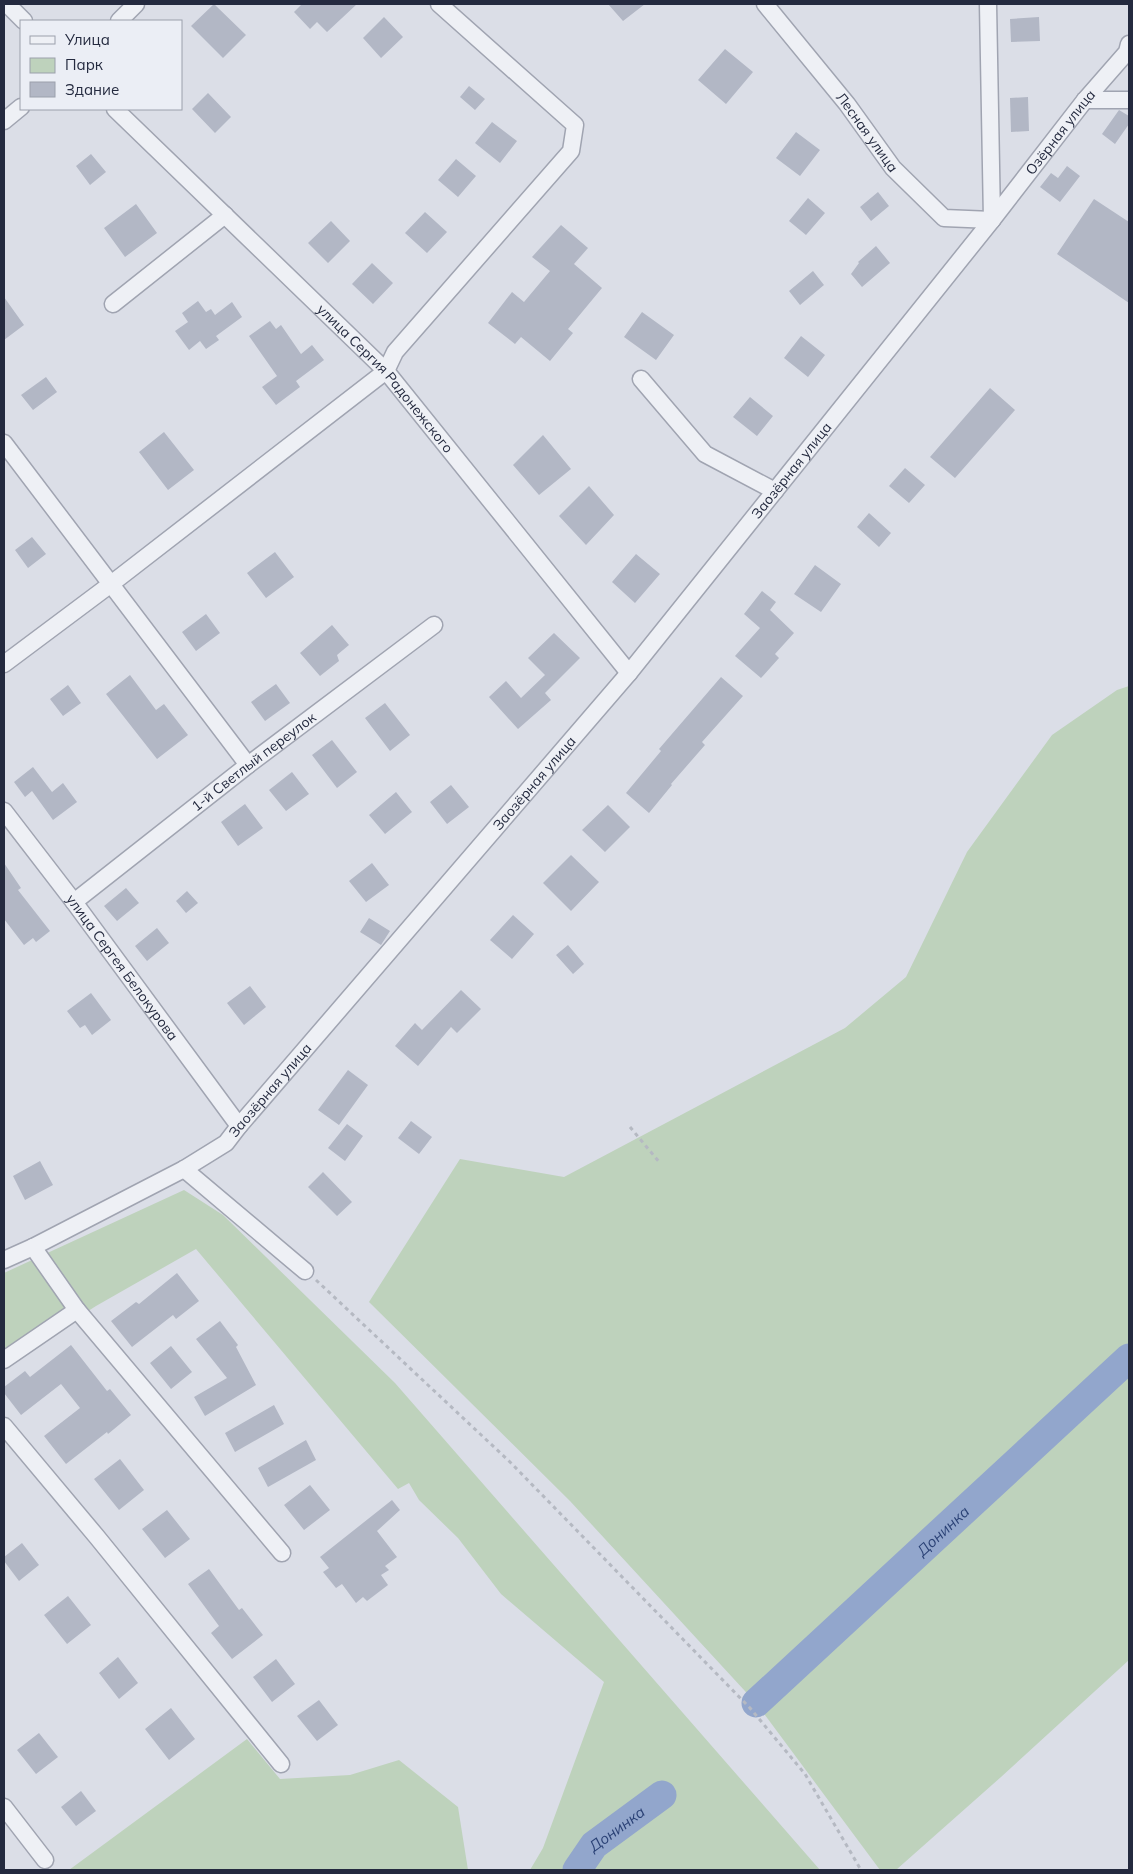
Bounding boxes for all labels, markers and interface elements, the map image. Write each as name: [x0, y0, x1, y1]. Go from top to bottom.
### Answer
legend: [20, 20, 182, 110]
text: Улица: [64, 30, 110, 49]
text: Парк: [65, 55, 104, 74]
text: Здание: [65, 80, 119, 99]
street label: Озёрная улица: [1021, 86, 1099, 178]
street label: Лесная улица: [832, 89, 902, 176]
street label: улица Сергия Радонежского: [313, 300, 457, 457]
street label: Заозёрная улица: [747, 419, 835, 522]
street label: 1-й Светлый переулок: [188, 708, 320, 815]
street label: Заозёрная улица: [489, 732, 580, 834]
street label: улица Сергея Белокурова: [62, 891, 182, 1044]
street label: Заозёрная улица: [225, 1039, 315, 1141]
water label: Донинка: [911, 1502, 973, 1560]
water label: Донинка: [584, 1802, 648, 1856]

